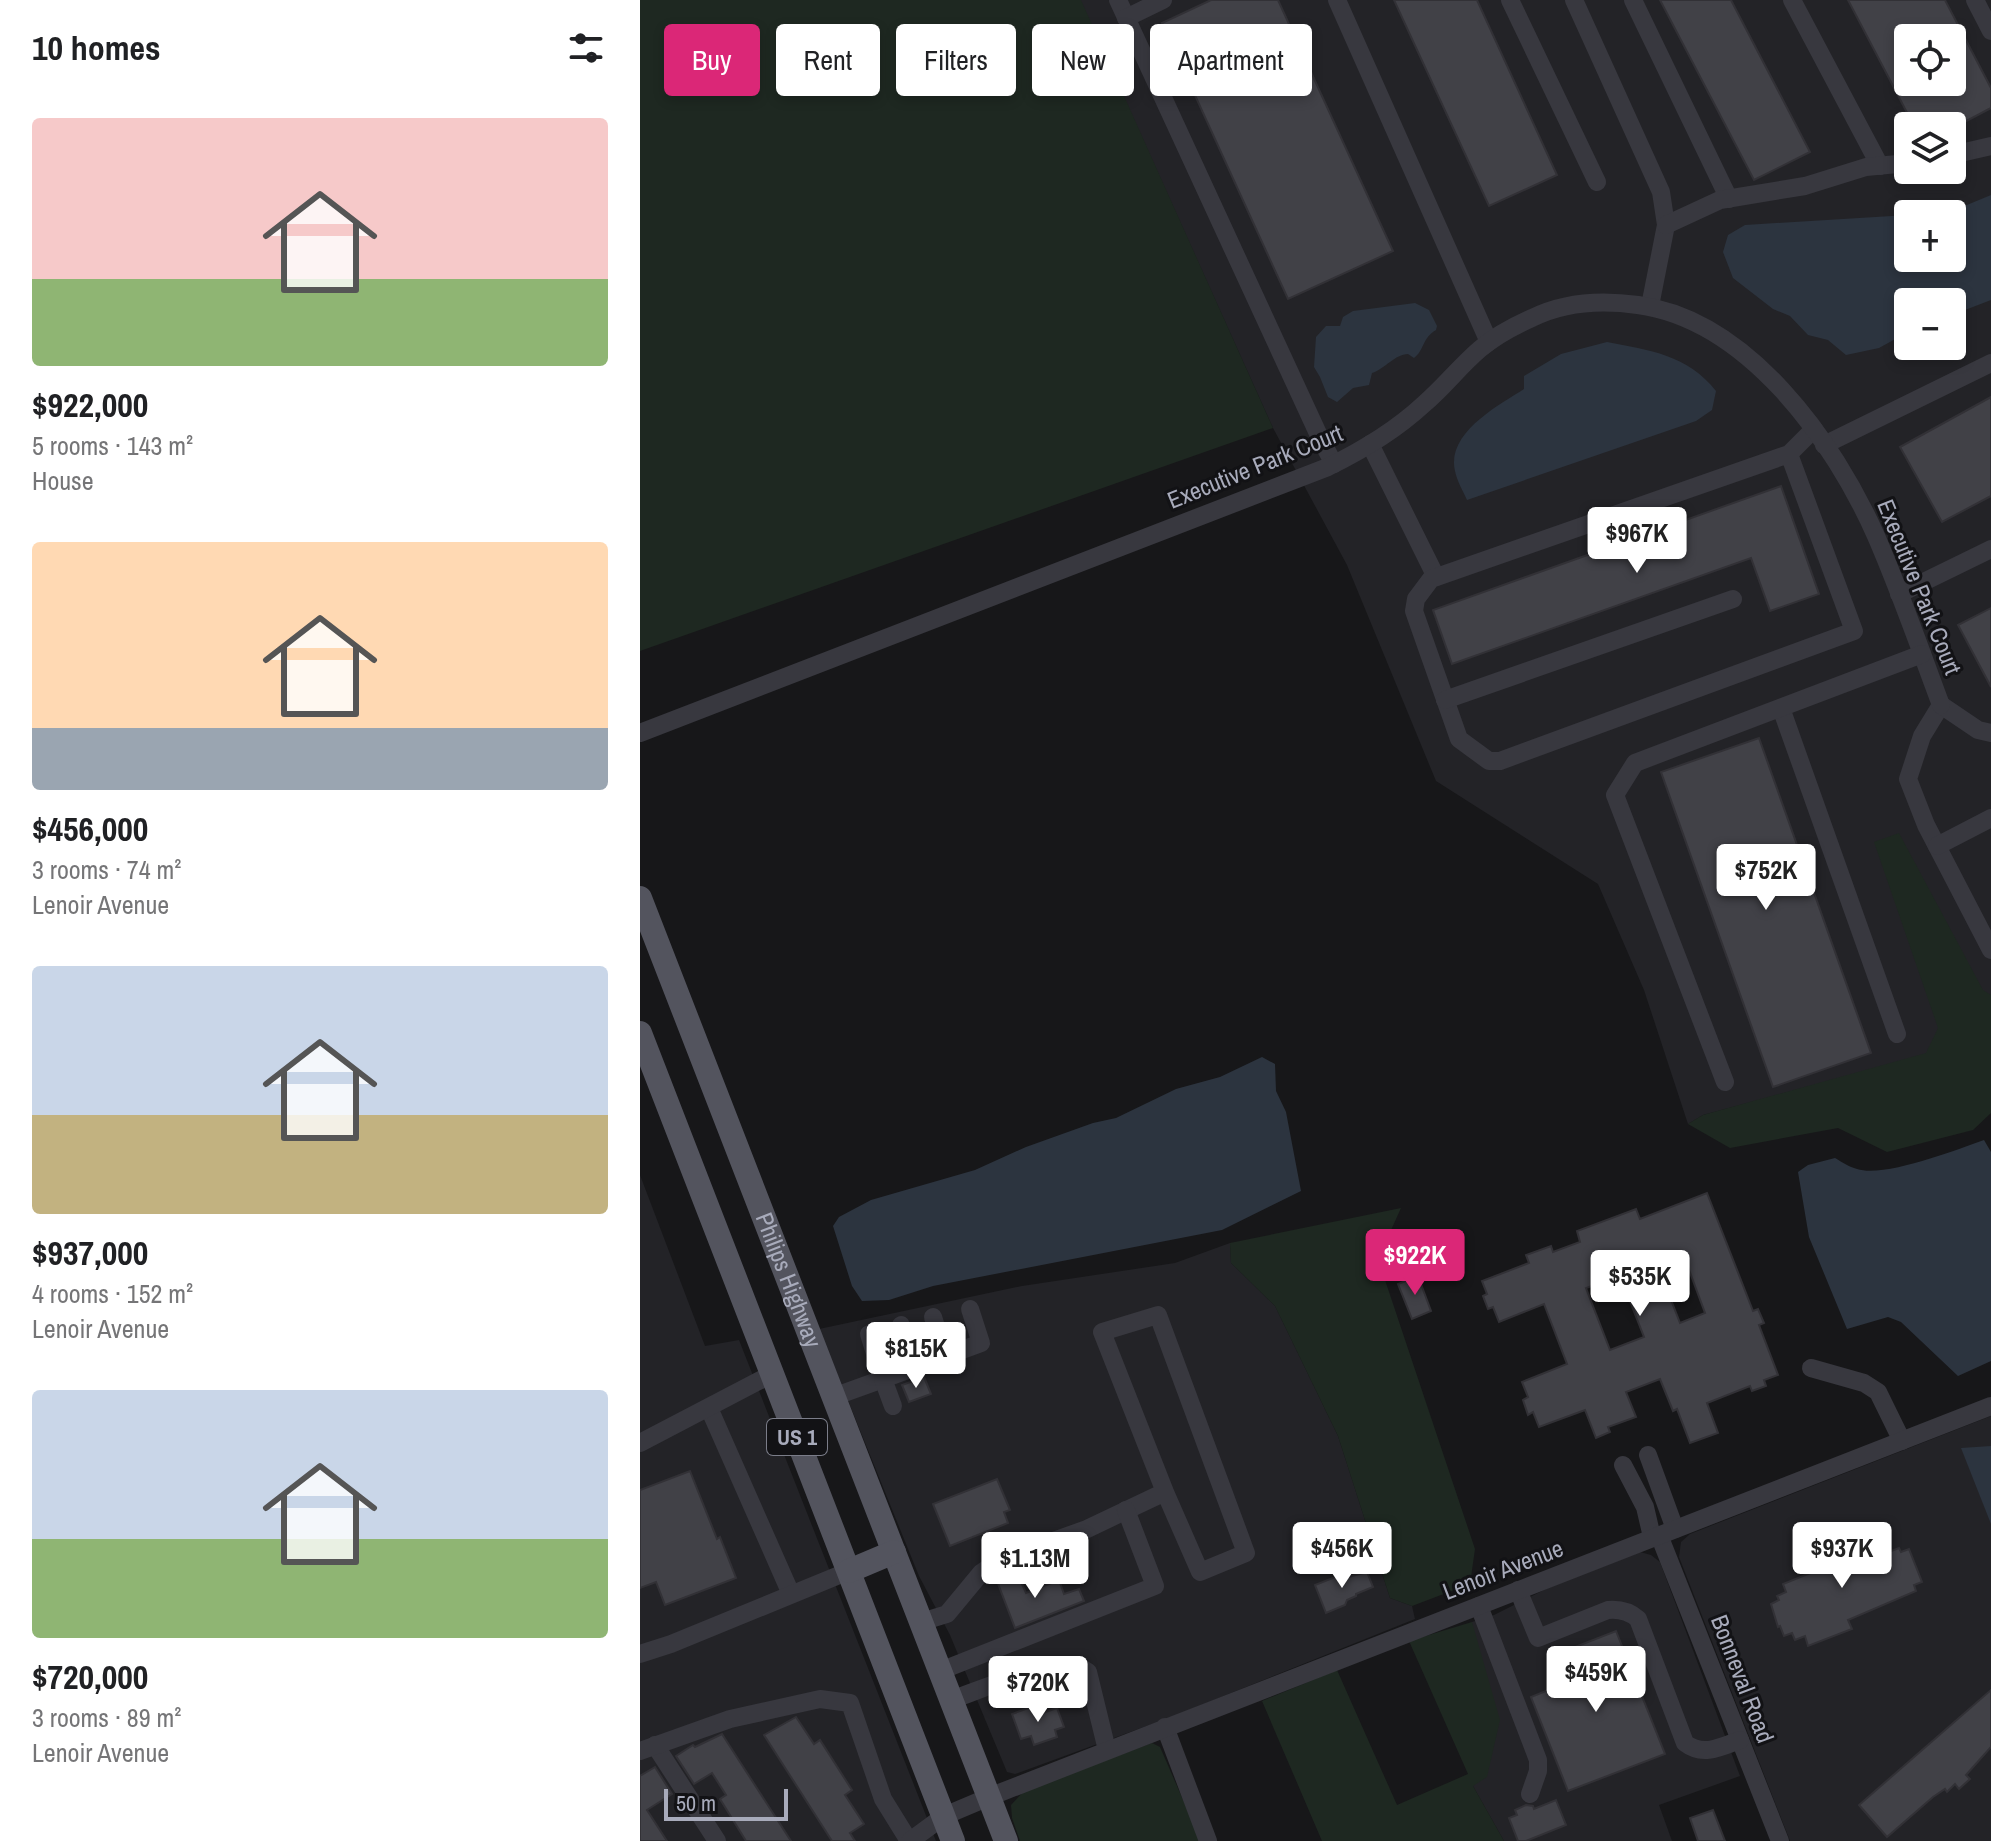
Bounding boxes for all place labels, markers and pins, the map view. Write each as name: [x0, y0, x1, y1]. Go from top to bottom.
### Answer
pin: $967K: [1581, 507, 1693, 575]
pin: $752K: [1710, 844, 1822, 912]
pin: $922K: [1359, 1229, 1471, 1297]
pin: $535K: [1584, 1250, 1696, 1318]
pin: $815K: [860, 1322, 972, 1390]
pin: $456K: [1286, 1522, 1398, 1590]
pin: $937K: [1786, 1522, 1898, 1590]
pin: $1.13M: [970, 1532, 1100, 1600]
pin: $459K: [1540, 1646, 1652, 1714]
pin: $720K: [982, 1656, 1094, 1724]

